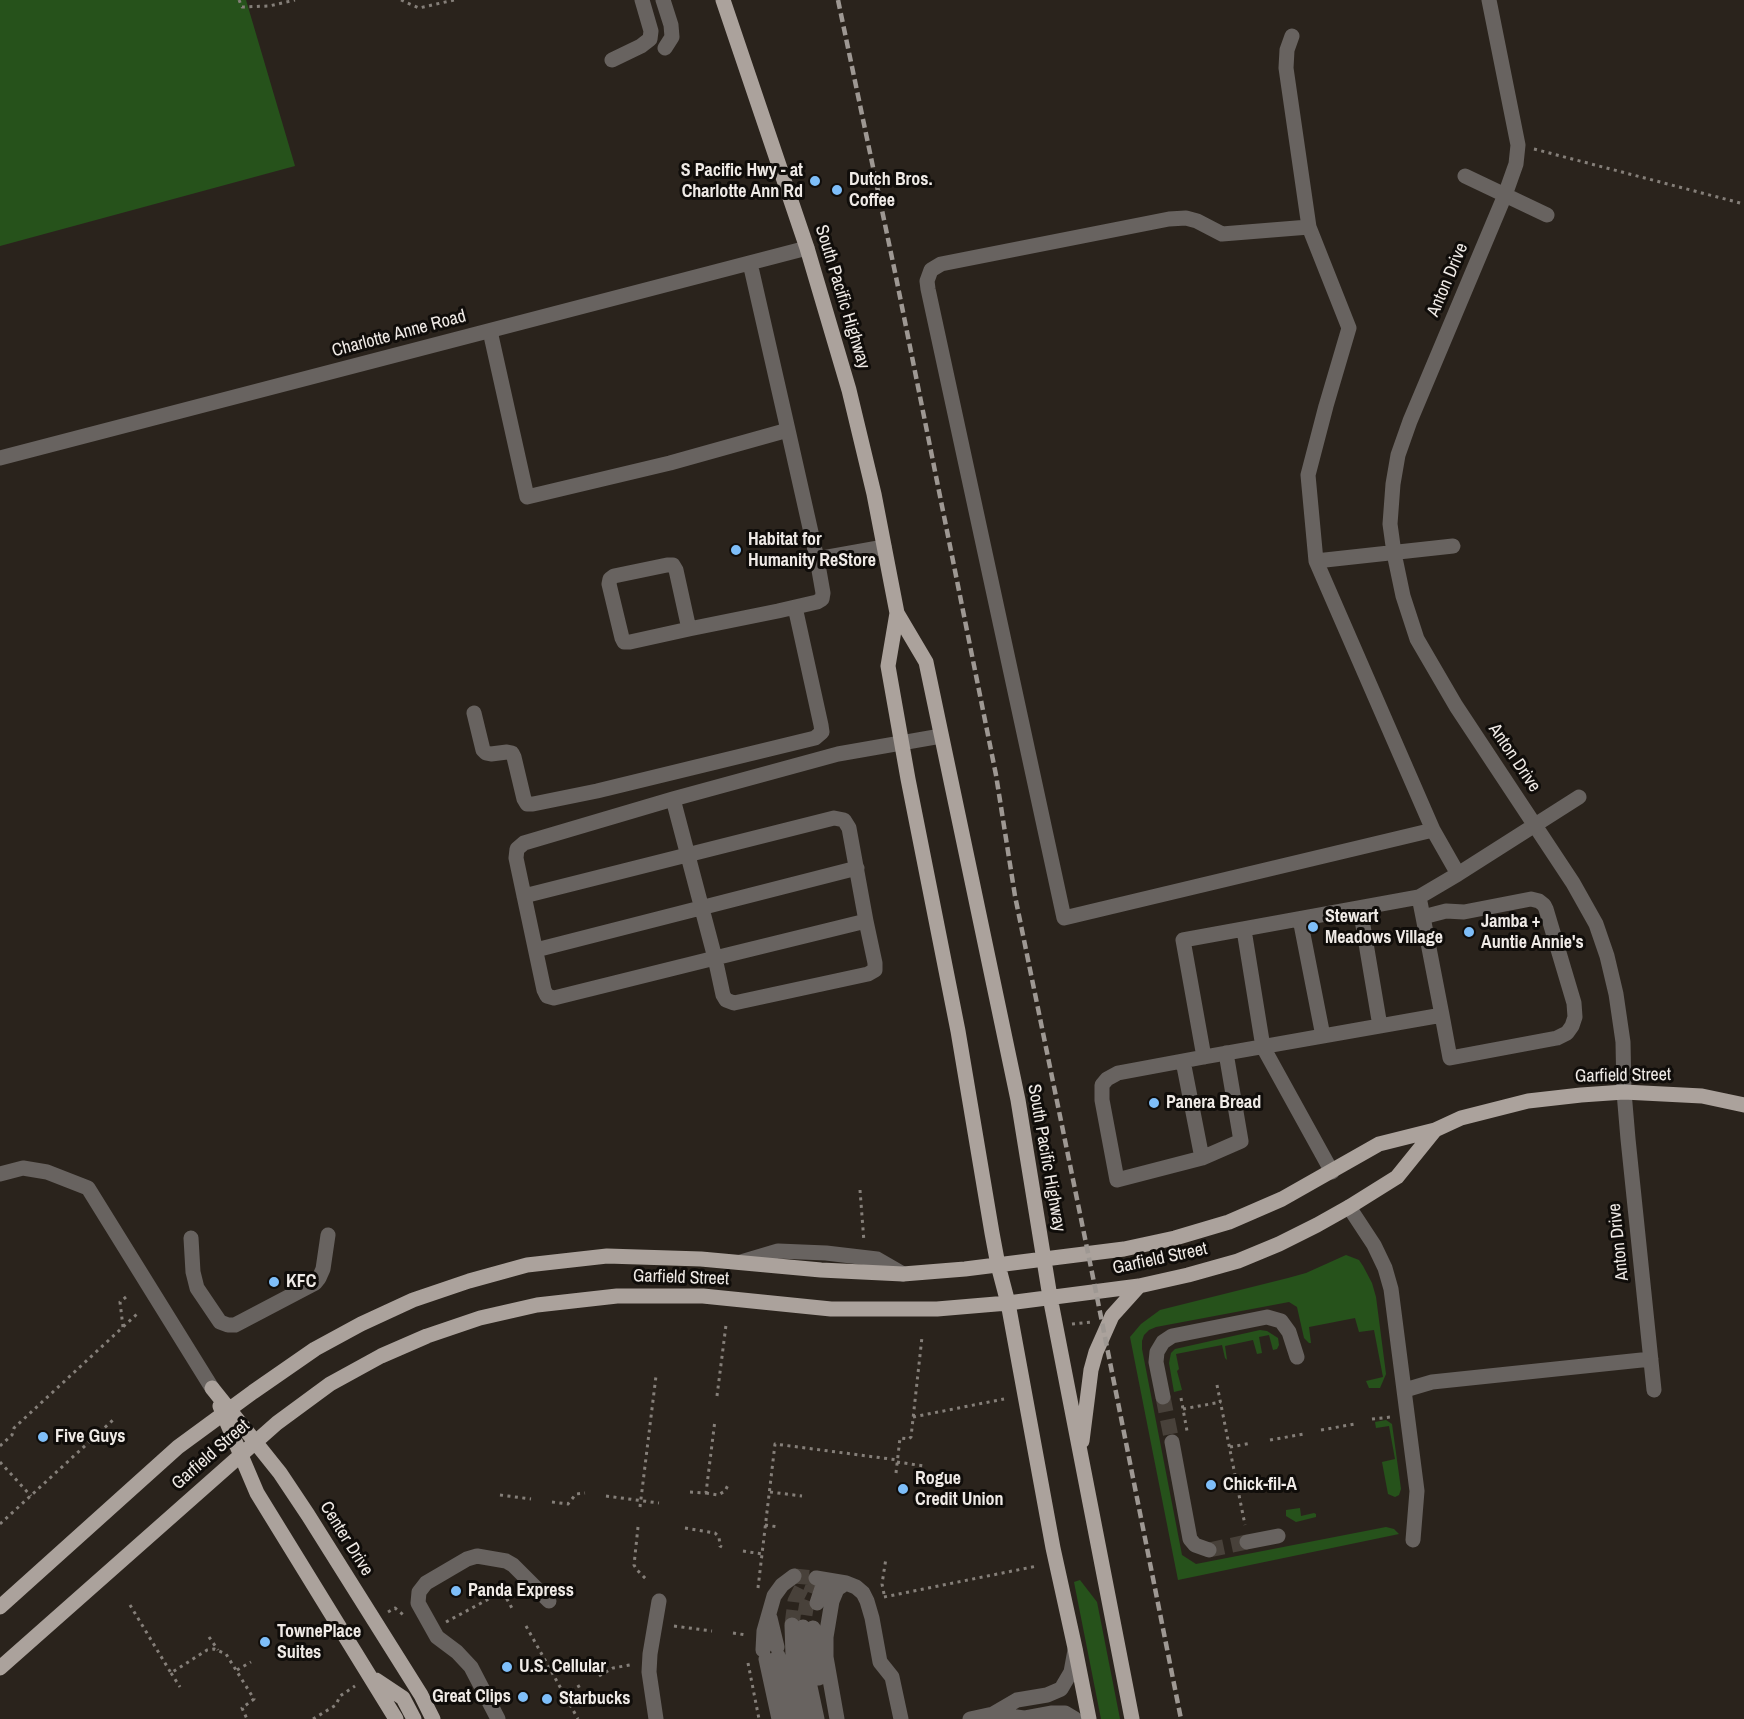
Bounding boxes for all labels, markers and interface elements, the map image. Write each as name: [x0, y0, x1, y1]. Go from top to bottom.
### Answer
place label: S Pacific Hwy - at Charlotte Ann Rd: [681, 160, 803, 202]
place label: Dutch Bros. Coffee: [849, 169, 933, 212]
marker: S Pacific Hwy - at Charlotte Ann Rd: [808, 174, 822, 188]
marker: Dutch Bros. Coffee: [830, 183, 844, 197]
street label: South Pacific Highway: [810, 222, 874, 372]
street label: Anton Drive: [1423, 240, 1473, 320]
street label: Charlotte Anne Road: [330, 306, 468, 362]
place label: Habitat for Humanity ReStore: [748, 529, 876, 572]
marker: Habitat for Humanity ReStore: [729, 543, 743, 557]
street label: Anton Drive: [1483, 720, 1545, 796]
place label: Stewart Meadows Village: [1325, 906, 1443, 948]
place label: Jamba + Auntie Annie's: [1481, 911, 1584, 954]
marker: Stewart Meadows Village: [1306, 920, 1320, 934]
marker: Jamba + Auntie Annie's: [1462, 925, 1476, 939]
street label: Garfield Street: [1575, 1064, 1671, 1088]
street label: South Pacific Highway: [1022, 1083, 1070, 1233]
place label: Panera Bread: [1166, 1092, 1261, 1114]
marker: Panera Bread: [1147, 1096, 1161, 1110]
street label: Anton Drive: [1604, 1202, 1634, 1282]
street label: Garfield Street: [1111, 1238, 1209, 1280]
street label: Garfield Street: [633, 1266, 729, 1290]
place label: KFC: [286, 1271, 316, 1293]
marker: KFC: [267, 1275, 281, 1289]
street label: Garfield Street: [168, 1415, 254, 1495]
place label: Five Guys: [55, 1426, 126, 1448]
marker: Five Guys: [36, 1430, 50, 1444]
place label: Rogue Credit Union: [915, 1468, 1004, 1510]
place label: Chick-fil-A: [1223, 1474, 1297, 1496]
marker: Chick-fil-A: [1204, 1478, 1218, 1492]
marker: Rogue Credit Union: [896, 1482, 910, 1496]
street label: Center Drive: [315, 1498, 377, 1580]
place label: Panda Express: [468, 1580, 574, 1602]
marker: Panda Express: [449, 1584, 463, 1598]
place label: TownePlace Suites: [277, 1621, 361, 1664]
marker: TownePlace Suites: [258, 1635, 272, 1649]
place label: U.S. Cellular: [519, 1656, 606, 1678]
marker: U.S. Cellular: [500, 1660, 514, 1674]
place label: Great Clips: [432, 1686, 511, 1708]
place label: Starbucks: [559, 1688, 630, 1710]
marker: Great Clips: [516, 1690, 530, 1704]
marker: Starbucks: [540, 1692, 554, 1706]

